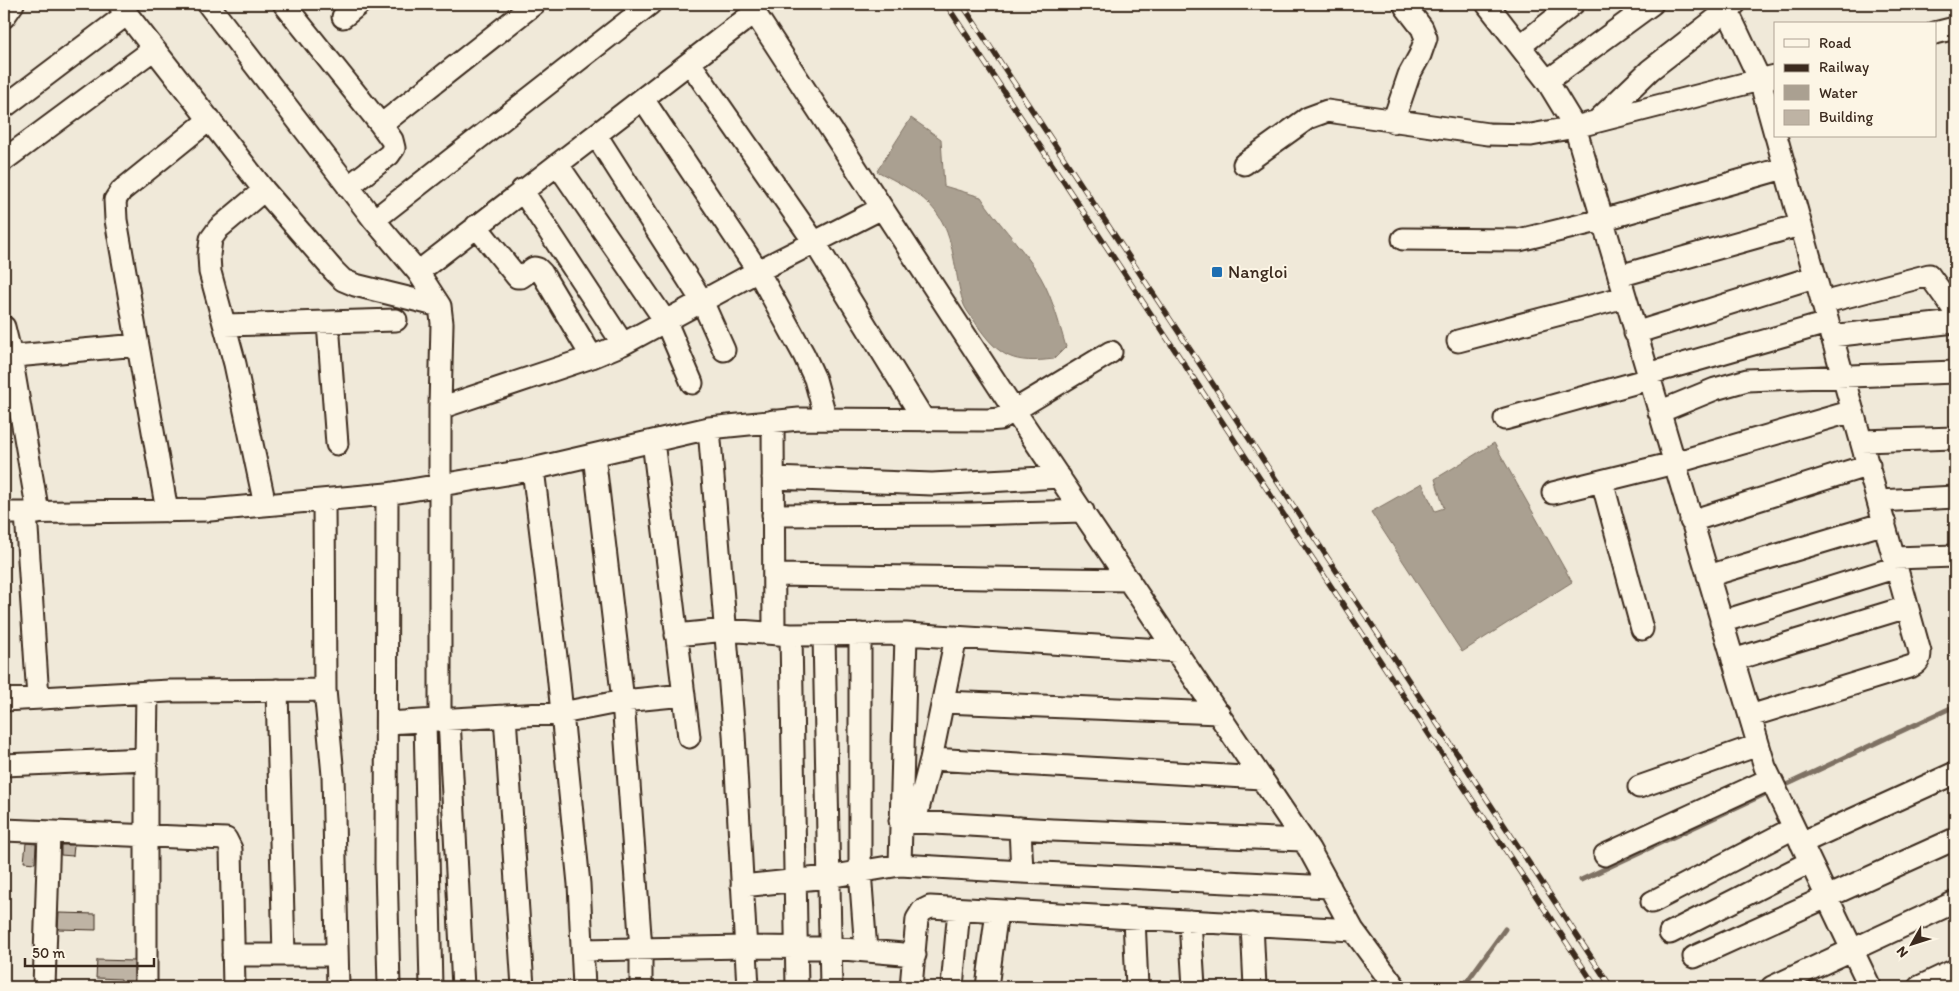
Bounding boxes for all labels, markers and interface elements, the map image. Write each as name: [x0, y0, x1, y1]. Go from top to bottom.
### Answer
legend: [1774, 22, 1936, 138]
text: Road: [1819, 34, 1852, 52]
text: Railway: [1819, 58, 1869, 76]
text: Water: [1819, 84, 1858, 102]
text: Building: [1819, 108, 1873, 126]
place label: Nangloi: [1228, 261, 1288, 283]
marker: Nangloi: [1210, 265, 1224, 279]
north arrow: [1886, 918, 1936, 968]
scale bar: [25, 936, 154, 968]
text: N: [1893, 943, 1912, 961]
text: 50 m: [32, 944, 65, 962]

